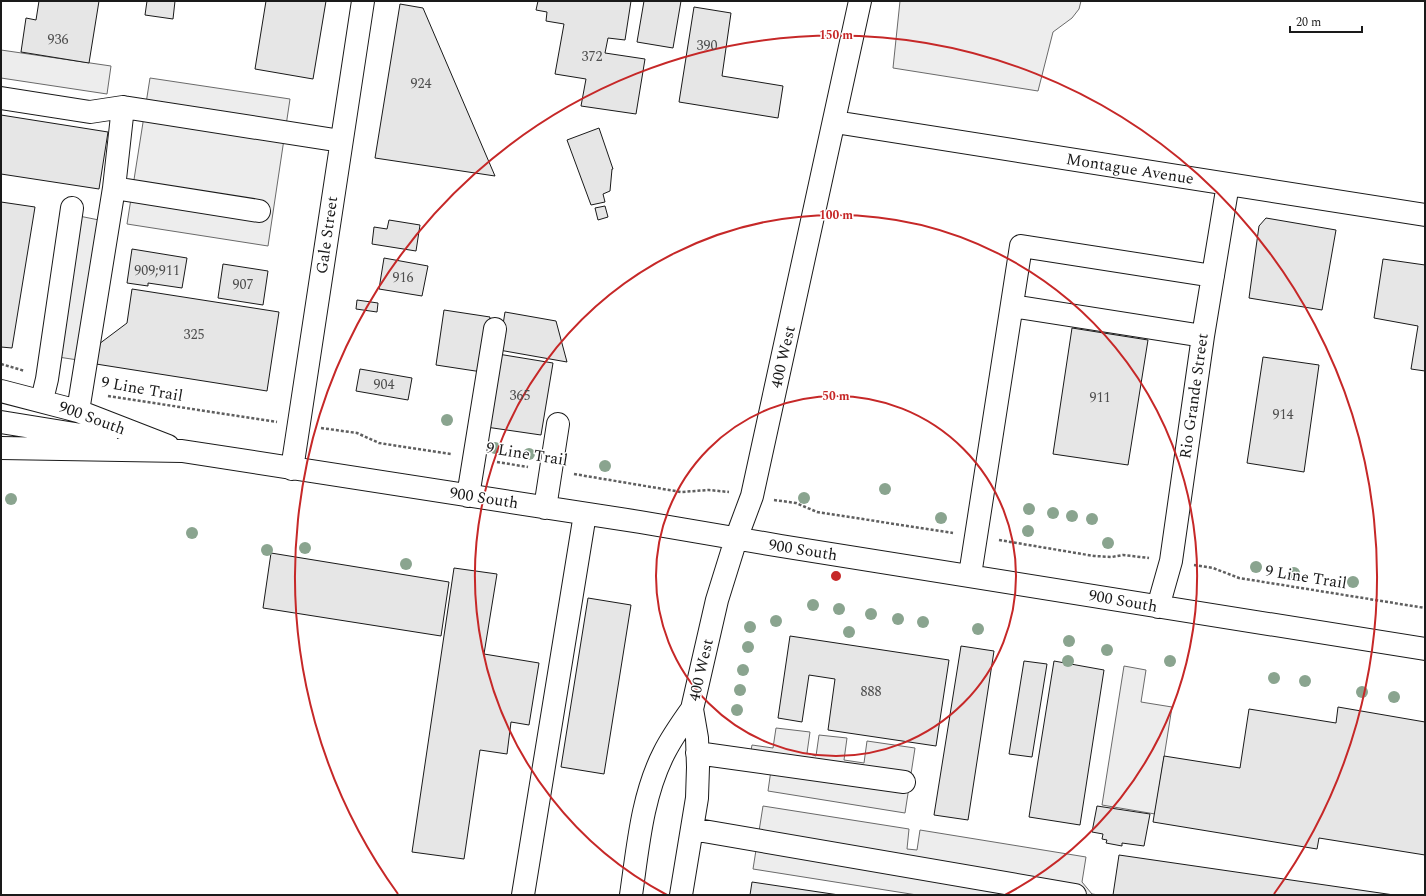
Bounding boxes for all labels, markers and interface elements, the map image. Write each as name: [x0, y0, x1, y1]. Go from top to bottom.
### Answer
scale bar: [1290, 8, 1362, 34]
text: 20 m: [1296, 13, 1321, 32]
text: 150 m: [819, 26, 853, 45]
house number: 936: [48, 29, 69, 50]
house number: 390: [697, 35, 718, 56]
house number: 372: [582, 46, 603, 67]
house number: 924: [411, 73, 432, 94]
street label: Montague Avenue: [1064, 147, 1196, 191]
street label: Gale Street: [310, 194, 344, 276]
text: 100 m: [819, 206, 853, 225]
house number: 909;911: [134, 260, 180, 281]
house number: 916: [393, 267, 414, 288]
house number: 907: [233, 274, 254, 295]
street label: 400 West: [764, 323, 802, 391]
house number: 325: [184, 324, 205, 345]
street label: Rio Grande Street: [1173, 331, 1215, 460]
street label: 9 Line Trail: [99, 370, 185, 408]
house number: 904: [374, 374, 395, 395]
house number: 365: [510, 385, 531, 406]
text: 50 m: [822, 387, 850, 406]
house number: 911: [1090, 387, 1111, 408]
street label: 900 South: [55, 395, 129, 441]
house number: 914: [1273, 404, 1294, 425]
street label: 9 Line Trail: [484, 436, 570, 472]
street label: 900 South: [448, 481, 520, 515]
street label: 900 South: [767, 533, 839, 567]
street label: 9 Line Trail: [1263, 559, 1349, 595]
centre of rings: [829, 569, 843, 583]
street label: 900 South: [1087, 583, 1159, 619]
street label: 400 West: [682, 636, 720, 704]
house number: 888: [861, 681, 882, 702]

